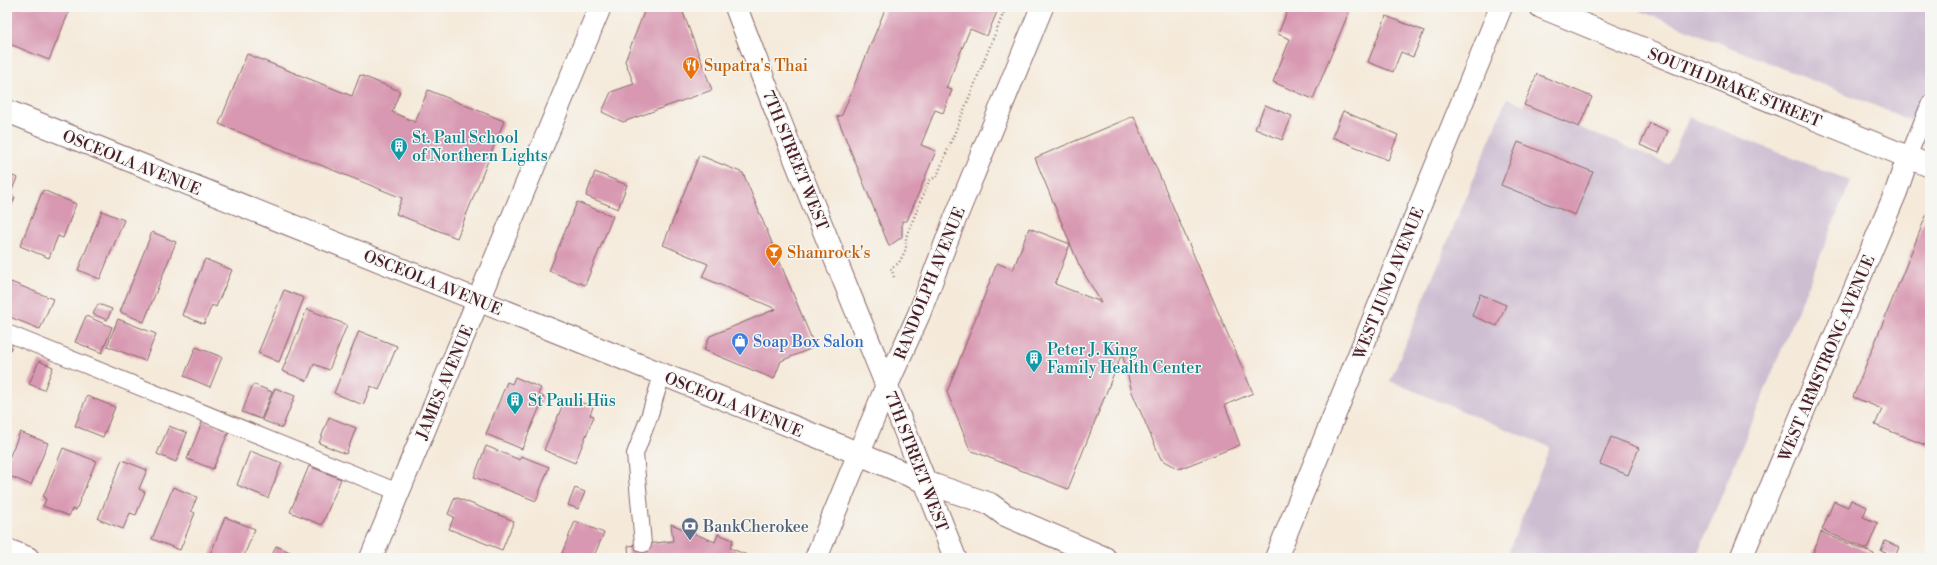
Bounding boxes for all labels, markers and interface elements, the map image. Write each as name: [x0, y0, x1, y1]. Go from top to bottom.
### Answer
street label: SOUTH DRAKE STREET: [1645, 44, 1824, 132]
restaurant icon: Supatra's Thai: [681, 55, 701, 80]
place label: Supatra's Thai: [704, 56, 808, 76]
street label: 7TH STREET WEST: [758, 87, 832, 233]
street label: OSCEOLA AVENUE: [59, 126, 204, 200]
place label: St. Paul School of Northern Lights: [412, 128, 548, 166]
building icon: St. Paul School of Northern Lights: [389, 136, 409, 161]
street label: RANDOLPH AVENUE: [890, 204, 970, 363]
street label: WEST JUNO AVENUE: [1349, 204, 1429, 363]
bar icon: Shamrock's: [764, 242, 784, 267]
place label: Shamrock's: [787, 243, 871, 263]
street label: OSCEOLA AVENUE: [360, 246, 505, 320]
street label: WEST ARMSTRONG AVENUE: [1774, 252, 1880, 465]
street label: JAMES AVENUE: [411, 322, 478, 443]
shop icon: Soap Box Salon: [730, 331, 750, 356]
place label: Soap Box Salon: [753, 332, 864, 352]
place label: Peter J. King Family Health Center: [1047, 340, 1201, 378]
building icon: Peter J. King Family Health Center: [1024, 348, 1044, 373]
street label: OSCEOLA AVENUE: [661, 368, 806, 442]
street label: 7TH STREET WEST: [880, 388, 952, 535]
building icon: St Pauli Hüs: [505, 390, 525, 415]
place label: St Pauli Hüs: [528, 391, 616, 411]
bank icon: BankCherokee: [680, 516, 700, 541]
place label: BankCherokee: [702, 517, 809, 537]

